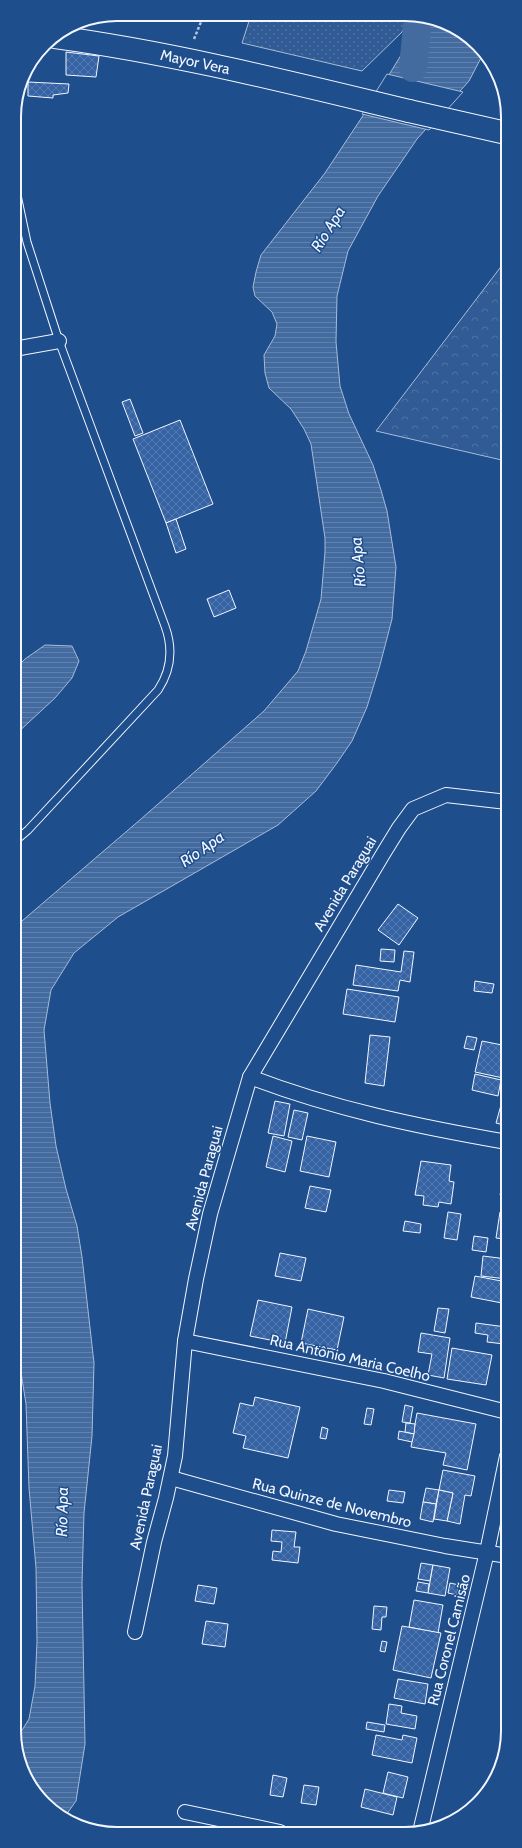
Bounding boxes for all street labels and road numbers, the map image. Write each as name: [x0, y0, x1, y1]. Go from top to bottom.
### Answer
street label: Mayor Vera: [159, 46, 232, 78]
street label: Avenida Paraguai: [310, 833, 380, 935]
street label: Avenida Paraguai: [181, 1124, 227, 1232]
street label: Rua Antônio Maria Coelho: [268, 1331, 432, 1385]
street label: Avenida Paraguai: [126, 1443, 166, 1551]
street label: Rua Quinze de Novembro: [251, 1475, 413, 1531]
street label: Rua Coronel Camisão: [424, 1572, 474, 1708]

